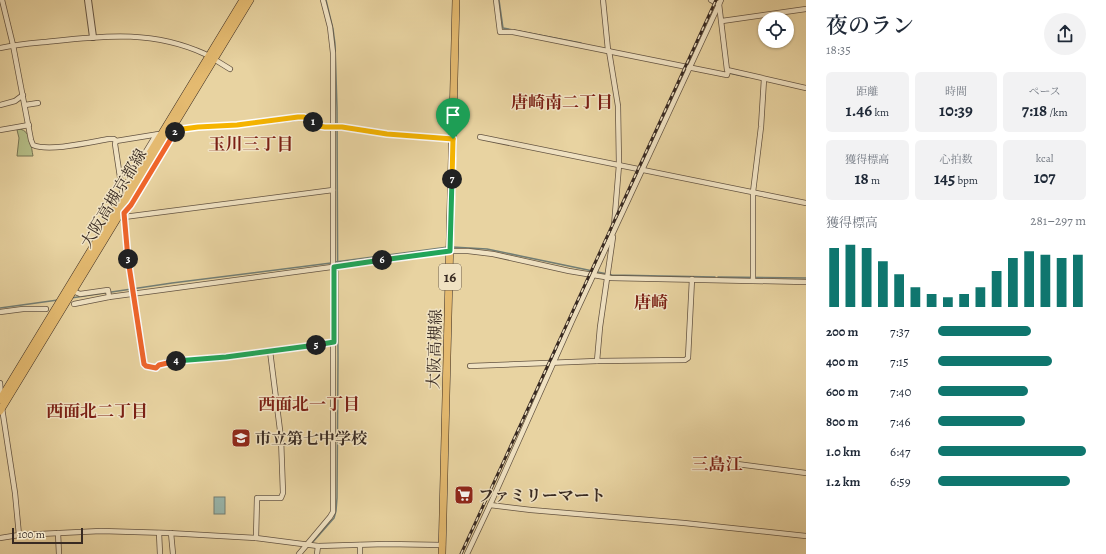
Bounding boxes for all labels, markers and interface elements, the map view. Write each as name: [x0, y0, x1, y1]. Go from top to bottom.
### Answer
text: 夜のラン: [826, 11, 914, 41]
map controls: [758, 12, 794, 48]
button: locate: [758, 12, 794, 48]
button: share: [1044, 13, 1086, 55]
text: 18:35: [826, 41, 851, 58]
text: 距離: [856, 84, 878, 99]
text: 時間: [945, 84, 967, 99]
text: ペース: [1028, 84, 1061, 99]
district label: 唐崎南二丁目: [511, 91, 613, 114]
pin: [436, 98, 470, 139]
text: 1.46: [846, 99, 872, 122]
text: 10:39: [939, 99, 973, 122]
text: 7:18: [1022, 99, 1047, 122]
icon: arrive: [442, 104, 464, 126]
text: km: [872, 105, 889, 120]
text: /km: [1047, 105, 1068, 120]
pin: 1: [303, 112, 323, 132]
text: 1: [311, 114, 315, 129]
pin: 2: [165, 122, 185, 142]
text: 2: [172, 124, 178, 139]
district label: 玉川三丁目: [209, 133, 294, 156]
street label: 大阪高槻京都線: [76, 145, 152, 252]
text: kcal: [1036, 151, 1053, 166]
text: 獲得標高: [845, 152, 889, 167]
text: 心拍数: [939, 152, 972, 167]
text: 107: [1034, 166, 1056, 189]
text: 18: [855, 167, 869, 190]
text: 145: [934, 167, 955, 190]
pin: 7: [442, 169, 462, 189]
text: 7: [450, 171, 454, 186]
text: m: [869, 173, 880, 188]
text: bpm: [955, 173, 978, 188]
text: 281–297 m: [1030, 212, 1086, 229]
text: 獲得標高: [826, 214, 878, 231]
pin: 3: [118, 249, 138, 269]
pin: 6: [372, 250, 392, 270]
text: 3: [126, 251, 130, 266]
text: 6: [379, 252, 385, 267]
road number: 16: [439, 264, 461, 290]
district label: 唐崎: [634, 291, 668, 314]
street label: 大阪高槻線: [423, 309, 447, 389]
text: 200 m: [826, 323, 859, 340]
text: 7:37: [890, 323, 909, 340]
pin: 5: [306, 335, 326, 355]
text: 5: [314, 337, 318, 352]
pin: 4: [166, 351, 186, 371]
text: 4: [173, 353, 179, 368]
text: 400 m: [826, 353, 858, 370]
text: 7:15: [890, 353, 909, 370]
text: 600 m: [826, 383, 858, 400]
text: 7:40: [890, 383, 911, 400]
district label: 西面北一丁目: [258, 393, 360, 416]
district label: 西面北二丁目: [46, 400, 148, 423]
text: 800 m: [826, 413, 858, 430]
text: 7:46: [890, 413, 910, 430]
school or university icon: 市立第七中学校: [230, 427, 252, 449]
place label: 市立第七中学校: [255, 428, 368, 450]
text: 1.0 km: [826, 443, 861, 460]
text: 6:47: [890, 443, 910, 460]
district label: 三島江: [692, 453, 743, 476]
text: 1.2 km: [826, 473, 860, 490]
text: 6:59: [890, 473, 911, 490]
supermarket icon: ファミリーマート: [453, 484, 475, 506]
place label: ファミリーマート: [478, 485, 606, 507]
scale bar: [12, 526, 83, 545]
text: 100 m: [18, 527, 45, 542]

